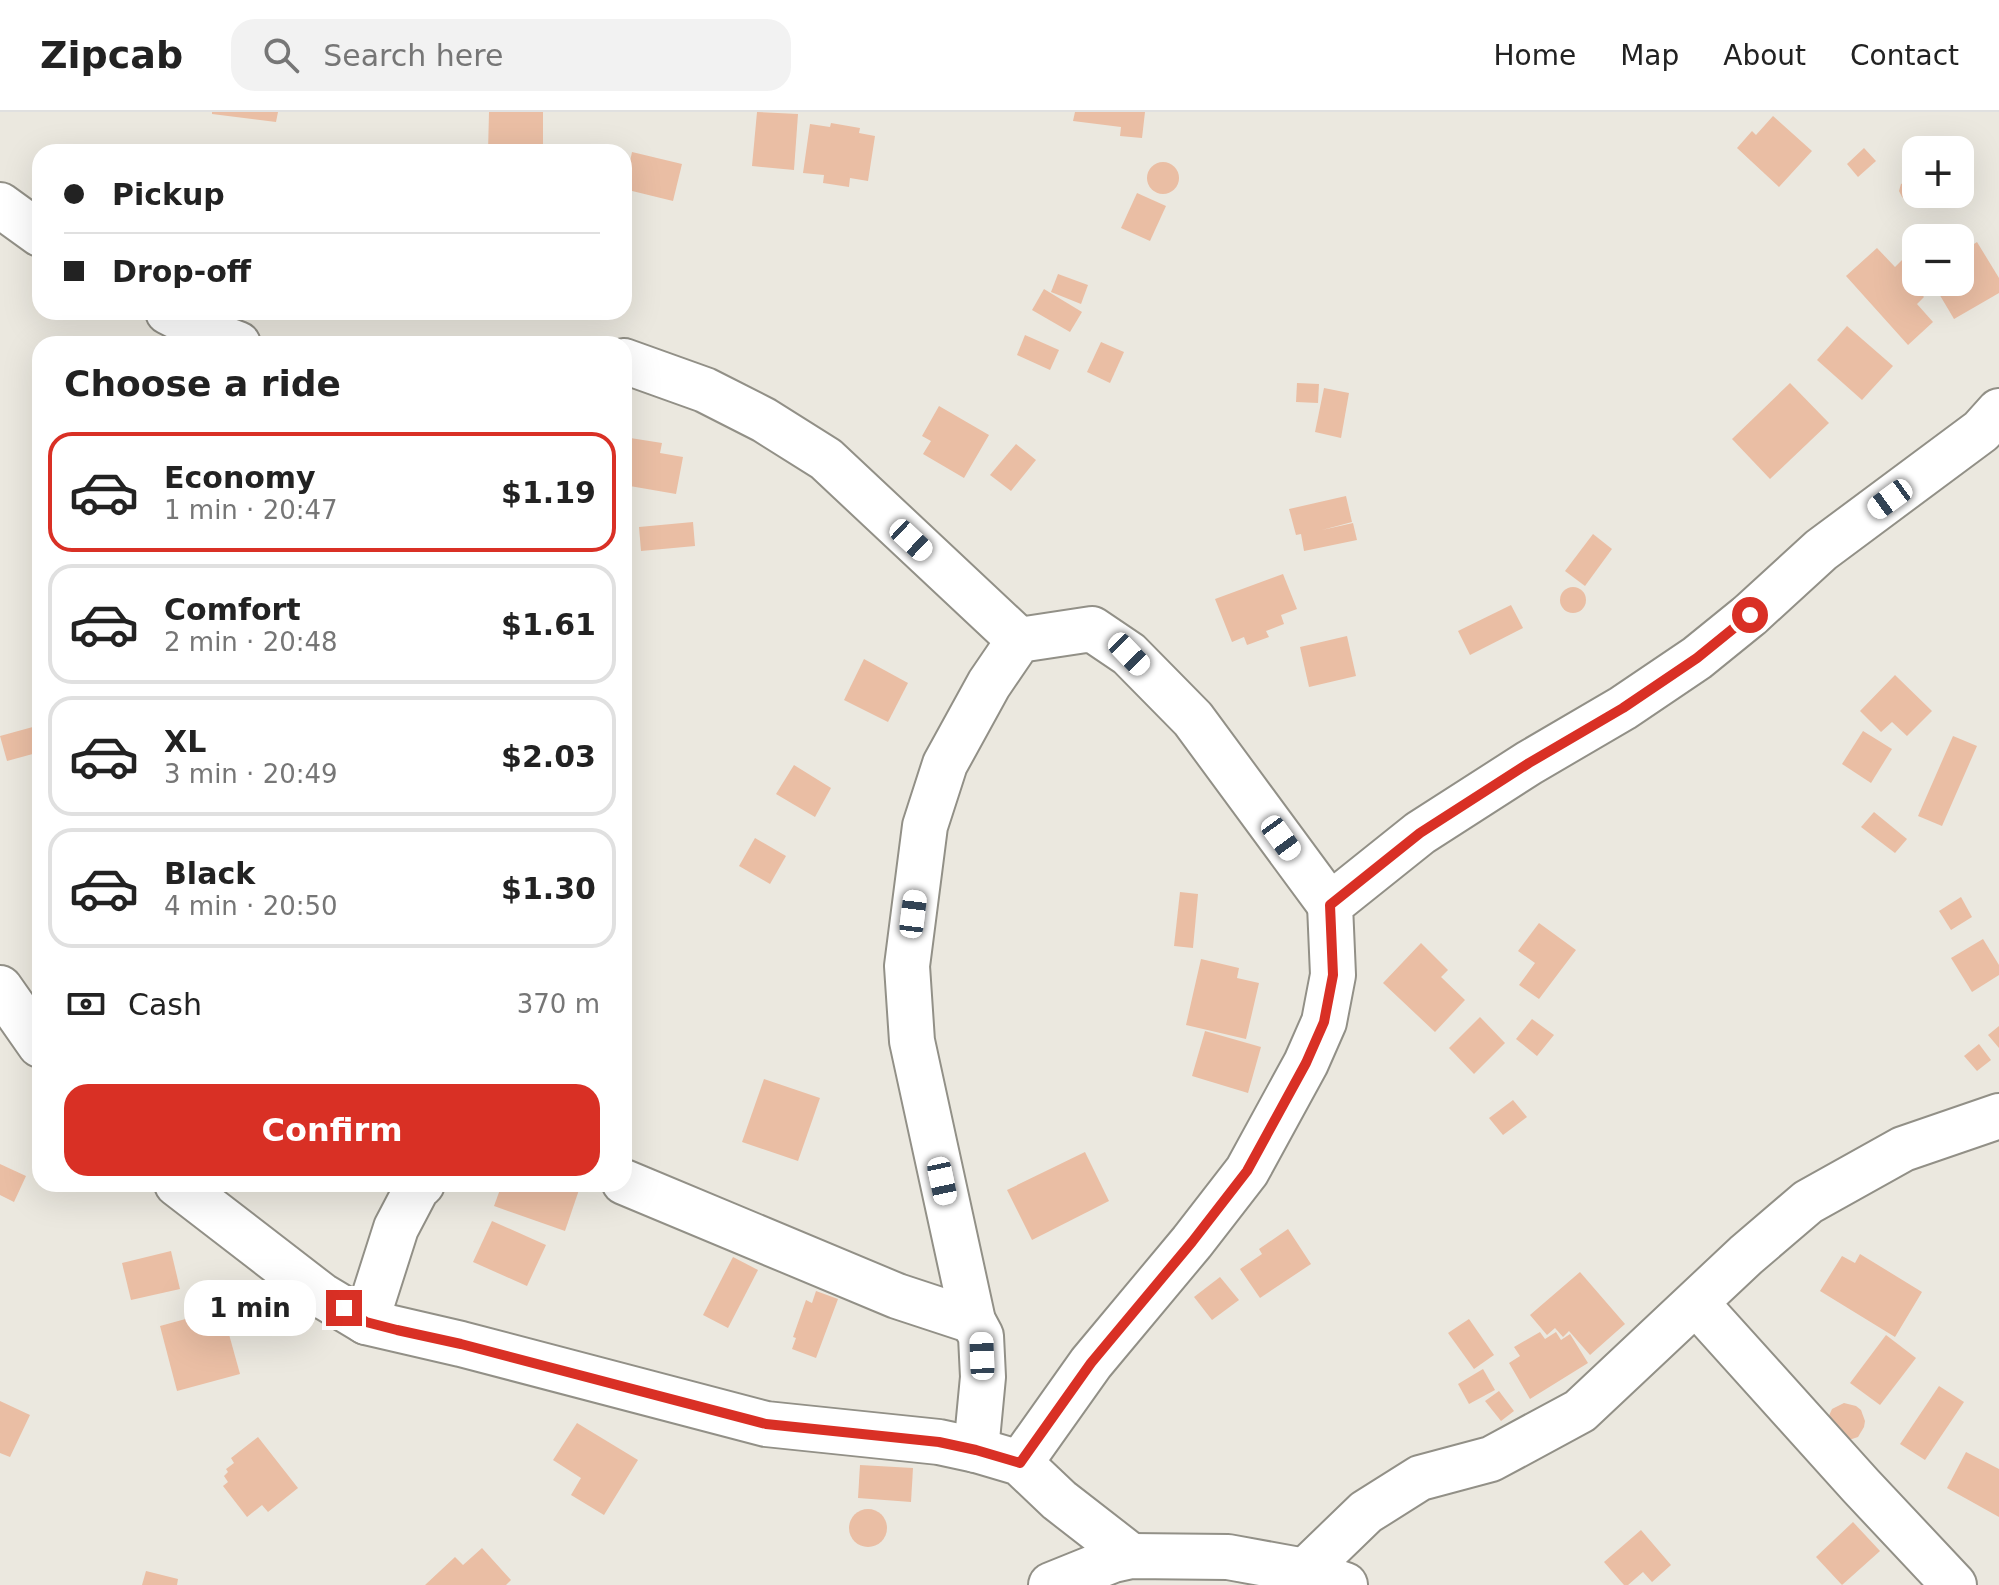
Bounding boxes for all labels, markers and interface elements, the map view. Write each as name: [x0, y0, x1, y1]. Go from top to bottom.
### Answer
search box: [231, 19, 791, 91]
text: Zipcab: [40, 33, 183, 77]
icon: search: [259, 33, 303, 77]
text: Search here: [323, 38, 503, 73]
text: Home: [1493, 39, 1576, 72]
text: Map: [1620, 39, 1679, 72]
text: About: [1723, 39, 1806, 72]
text: Contact: [1850, 39, 1959, 72]
map controls: [1902, 136, 1974, 296]
button: +: [1902, 136, 1974, 208]
text: Pickup: [112, 177, 225, 212]
button: −: [1902, 224, 1974, 296]
text: Drop-off: [112, 254, 251, 289]
text: Choose a ride: [64, 363, 341, 404]
icon: car: [68, 456, 140, 528]
text: Economy: [164, 460, 316, 495]
text: $1.19: [501, 475, 596, 510]
car: [1864, 475, 1916, 523]
text: 1 min · 20:47: [164, 495, 338, 525]
car: [885, 515, 937, 565]
icon: car: [68, 588, 140, 660]
text: Comfort: [164, 592, 301, 627]
route start: [1732, 597, 1768, 633]
text: $1.61: [501, 607, 596, 642]
text: 2 min · 20:48: [164, 627, 338, 657]
car: [1104, 628, 1154, 680]
icon: car: [68, 720, 140, 792]
text: XL: [164, 724, 206, 759]
text: $2.03: [501, 739, 596, 774]
text: 3 min · 20:49: [164, 759, 338, 789]
car: [1257, 812, 1305, 864]
icon: car: [68, 852, 140, 924]
text: Black: [164, 856, 255, 891]
text: $1.30: [501, 871, 596, 906]
car: [898, 889, 928, 939]
text: 4 min · 20:50: [164, 891, 338, 921]
icon: cash: [64, 982, 108, 1026]
text: Cash: [128, 987, 202, 1022]
text: 370 m: [517, 989, 600, 1019]
button: Confirm: [64, 1084, 600, 1176]
car: [925, 1155, 959, 1207]
callout: 1 min: [184, 1280, 316, 1336]
route end: [326, 1290, 362, 1326]
text: 1 min: [209, 1293, 291, 1323]
car: [969, 1332, 995, 1380]

